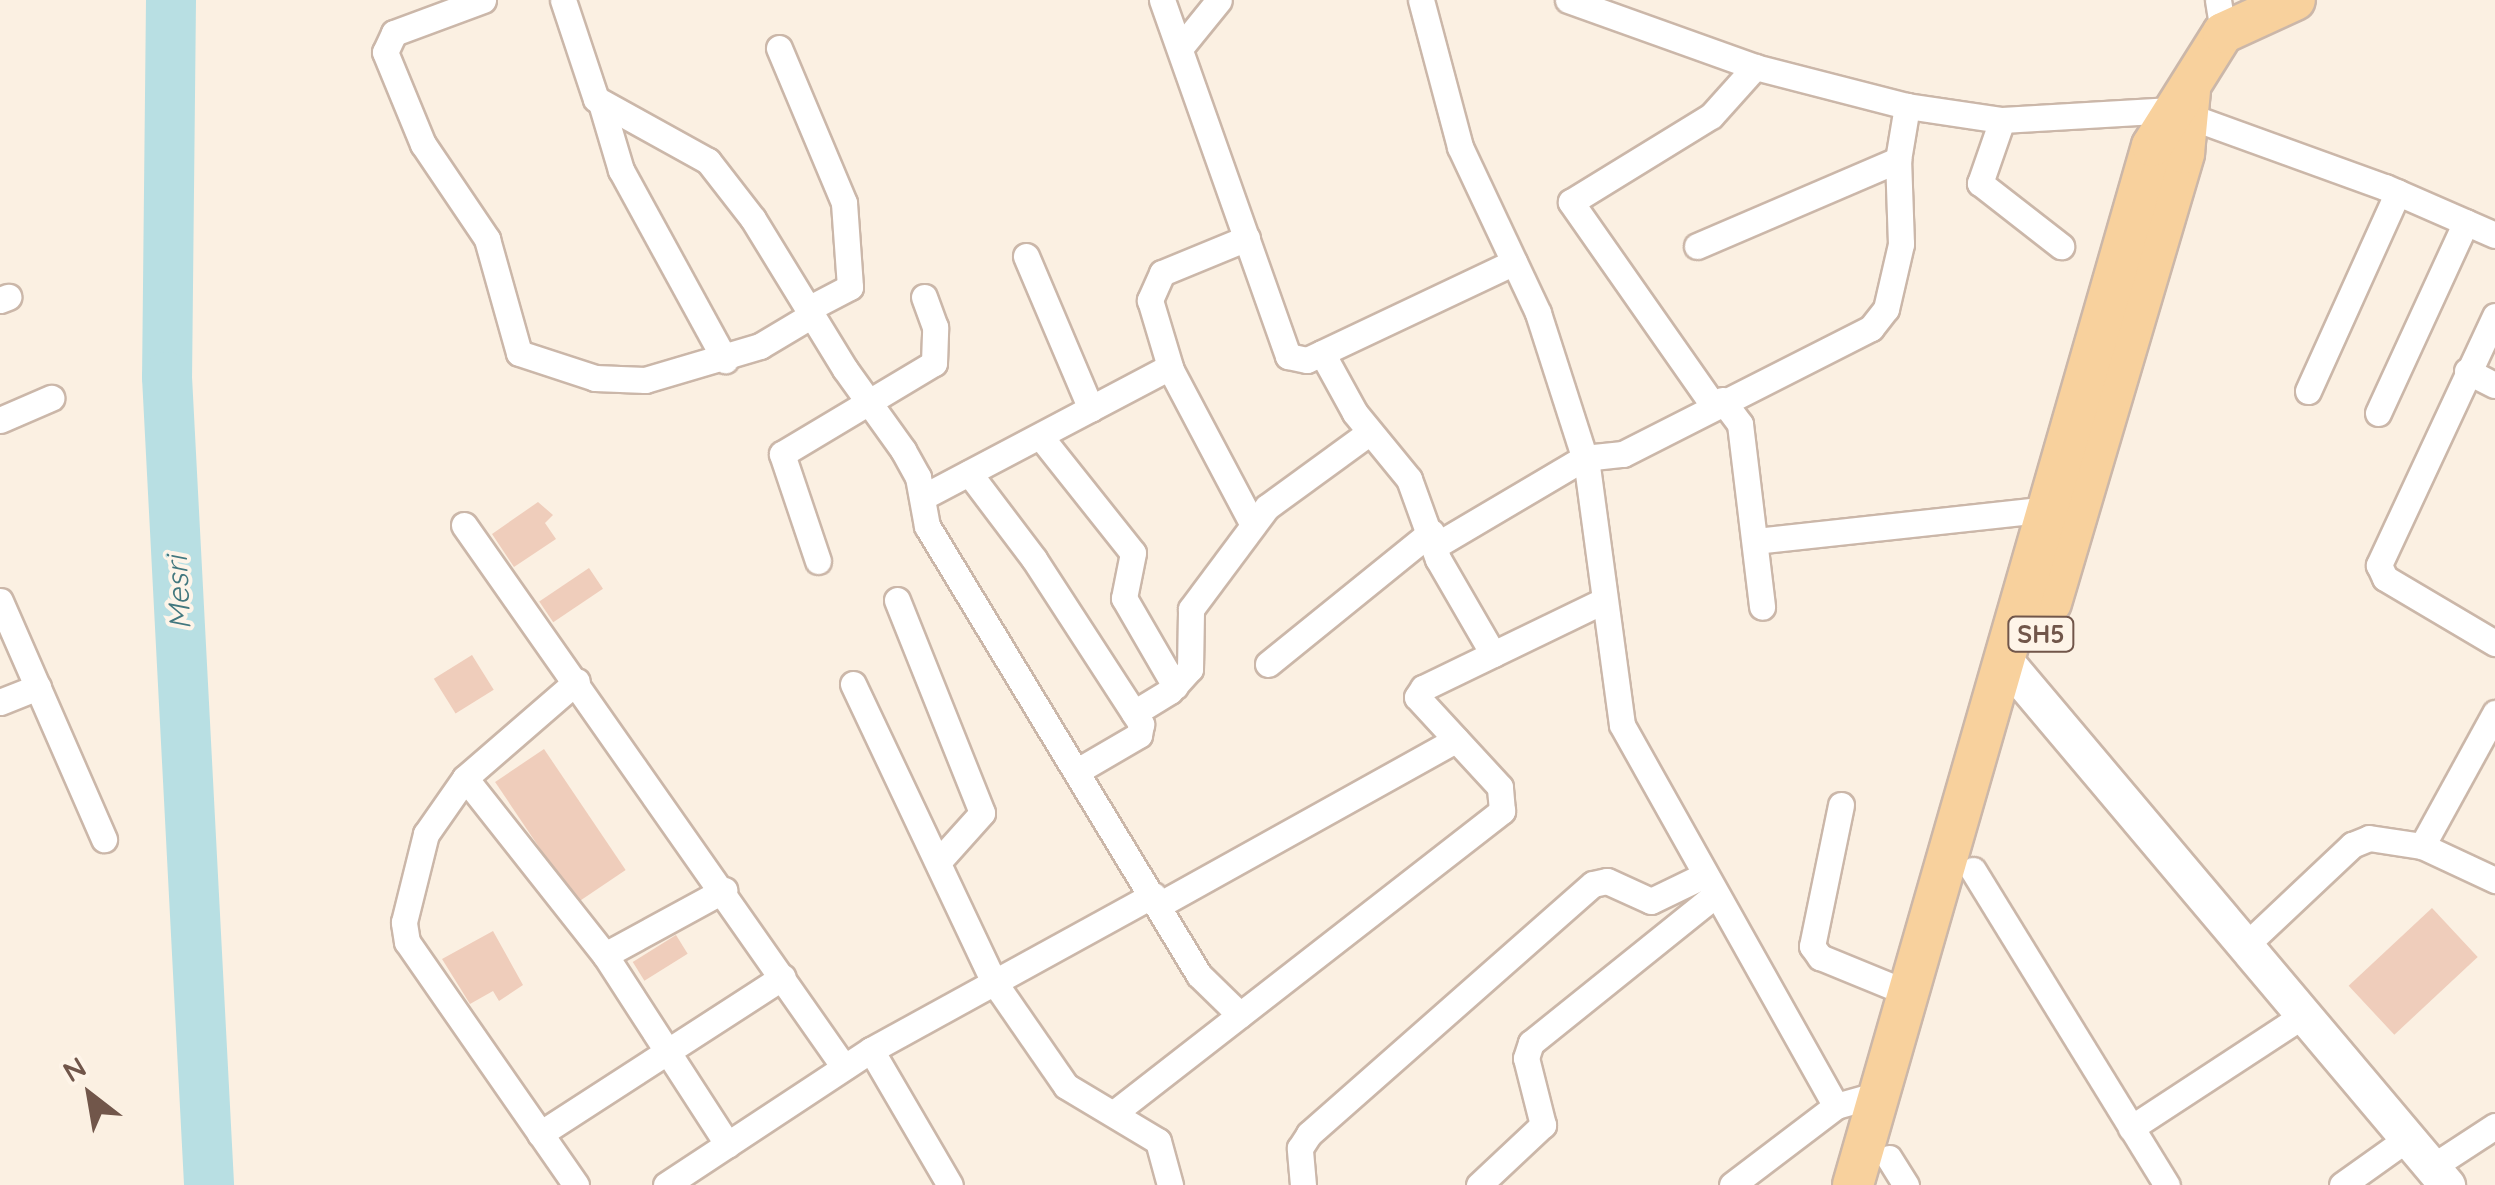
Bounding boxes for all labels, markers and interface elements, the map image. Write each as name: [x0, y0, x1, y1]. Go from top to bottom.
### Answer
water label: Mesri: [158, 555, 198, 631]
road number: SH5: [2006, 614, 2076, 654]
north arrow: [40, 1045, 140, 1145]
text: N: [56, 1049, 92, 1089]

